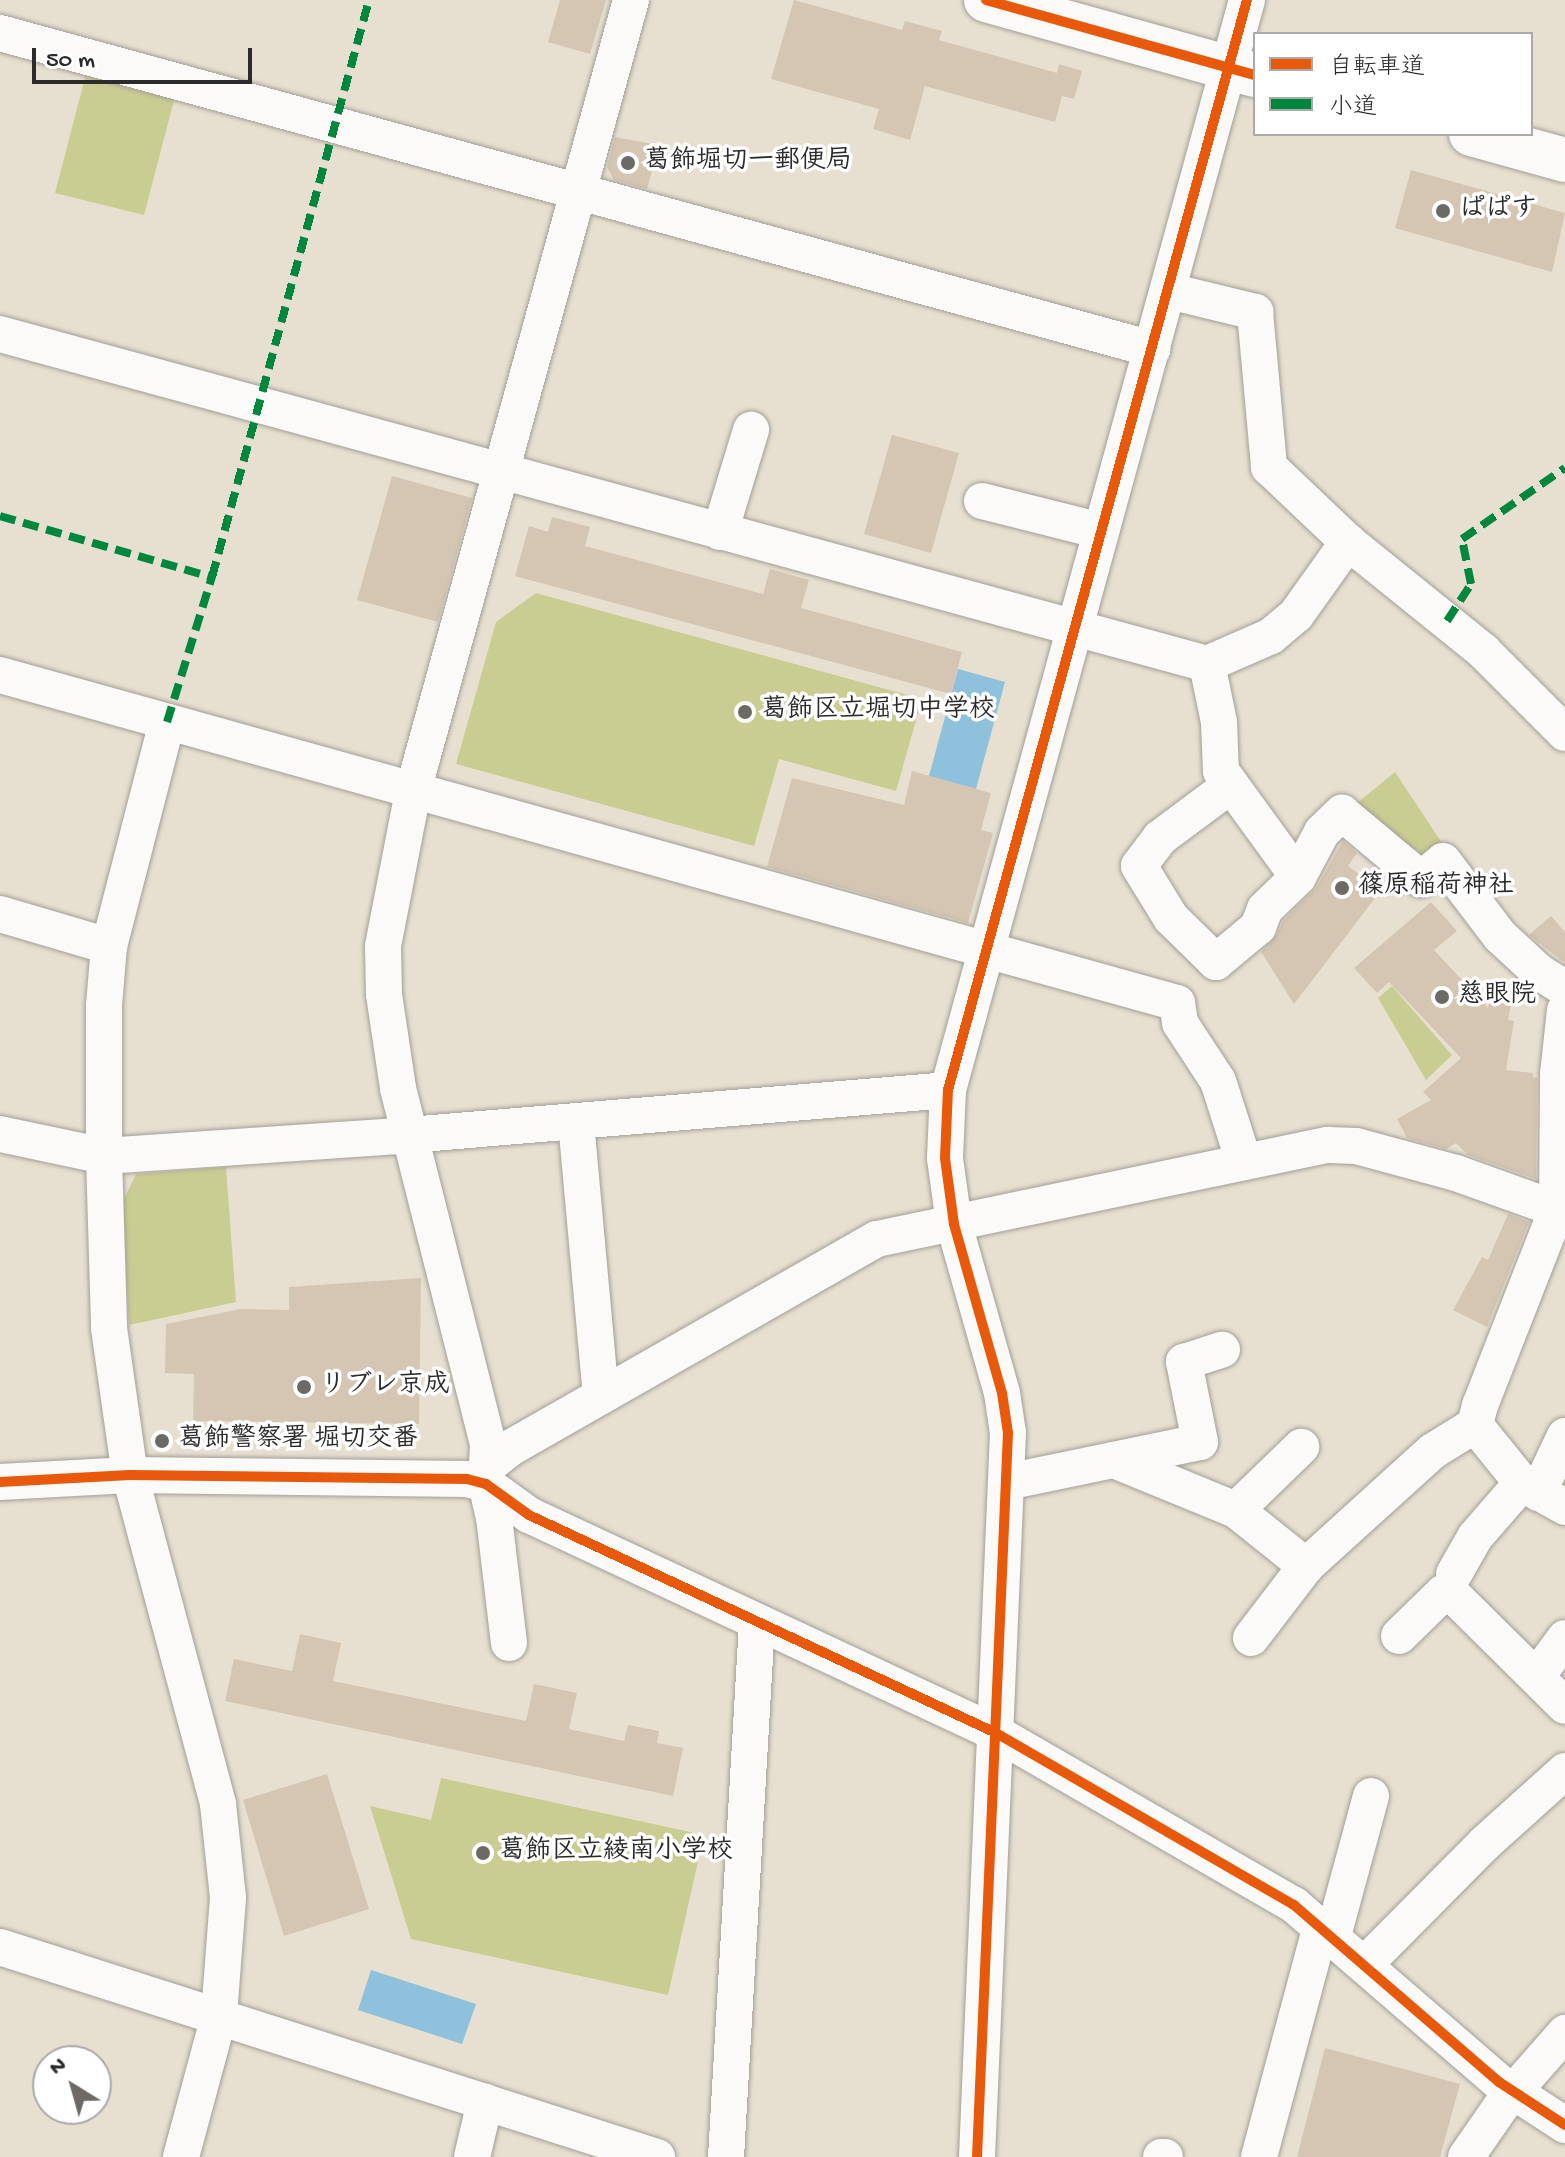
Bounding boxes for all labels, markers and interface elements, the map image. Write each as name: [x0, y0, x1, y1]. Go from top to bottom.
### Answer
scale bar: [36, 32, 256, 82]
legend: [1253, 32, 1533, 136]
text: 50 m: [46, 47, 95, 76]
text: 自転車道: [1329, 54, 1425, 83]
text: 小道: [1329, 94, 1377, 123]
place label: 葛飾堀切一郵便局: [644, 147, 852, 179]
marker: 葛飾堀切一郵便局: [619, 154, 637, 172]
place label: ぱぱす: [1459, 195, 1537, 227]
marker: ぱぱす: [1434, 202, 1452, 220]
place label: 葛飾区立堀切中学校: [761, 696, 995, 728]
marker: 葛飾区立堀切中学校: [736, 703, 754, 721]
place label: 篠原稲荷神社: [1358, 872, 1514, 904]
marker: 篠原稲荷神社: [1333, 879, 1351, 897]
place label: 慈眼院: [1458, 981, 1536, 1013]
marker: 慈眼院: [1433, 988, 1451, 1006]
place label: リブレ京成: [320, 1371, 450, 1403]
marker: リブレ京成: [295, 1378, 313, 1396]
place label: 葛飾警察署 堀切交番: [178, 1425, 418, 1457]
marker: 葛飾警察署 堀切交番: [153, 1432, 171, 1450]
place label: 葛飾区立綾南小学校: [499, 1837, 733, 1869]
marker: 葛飾区立綾南小学校: [474, 1844, 492, 1862]
north arrow: [32, 2045, 112, 2125]
text: N: [45, 2053, 72, 2082]

